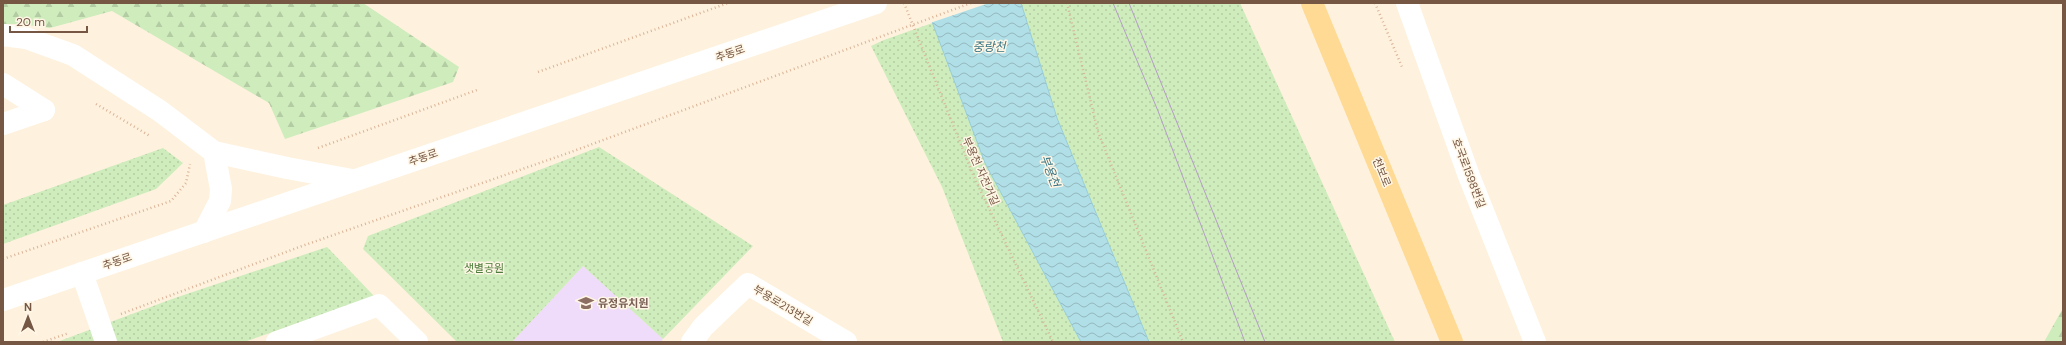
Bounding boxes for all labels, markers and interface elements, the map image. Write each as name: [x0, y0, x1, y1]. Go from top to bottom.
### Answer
scale bar: [10, 8, 87, 34]
text: 20 m: [16, 14, 45, 30]
water label: 중랑천: [972, 39, 1008, 55]
street label: 추동로: [713, 41, 747, 65]
street label: 부용천 자전거길: [960, 134, 1002, 208]
street label: 호국로1598번길: [1449, 136, 1489, 210]
street label: 추동로: [406, 145, 440, 169]
water label: 부용천: [1037, 153, 1064, 191]
street label: 천보로: [1370, 155, 1394, 189]
street label: 추동로: [100, 249, 134, 273]
park label: 샛별공원: [464, 261, 504, 275]
street label: 부용로213번길: [751, 282, 815, 328]
school or university icon: 유정유치원: [577, 294, 595, 312]
place label: 유정유치원: [598, 296, 649, 310]
north arrow: [8, 297, 48, 337]
text: N: [24, 300, 32, 314]

